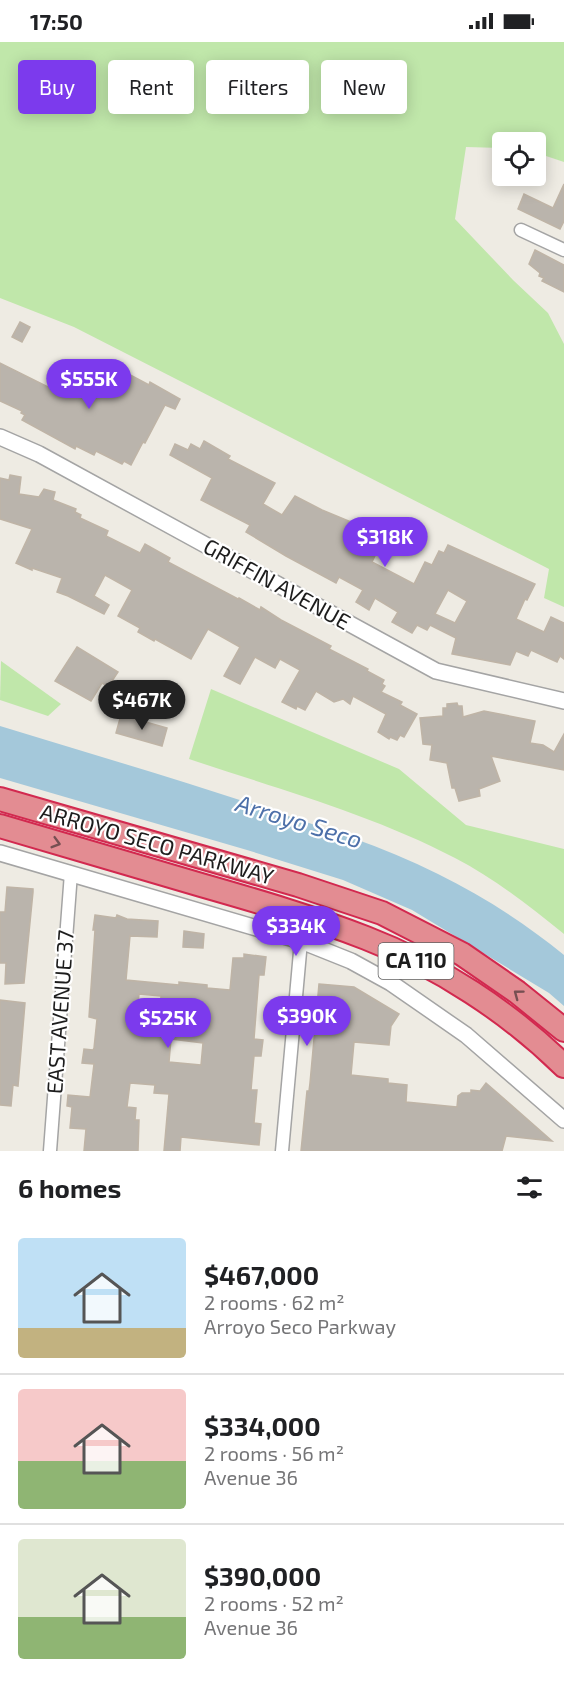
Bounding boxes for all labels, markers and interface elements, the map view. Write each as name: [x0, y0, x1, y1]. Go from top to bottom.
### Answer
text: 17:50: [30, 8, 83, 34]
chip: Buy: [18, 60, 96, 114]
chip: Rent: [108, 60, 194, 114]
chip: Filters: [206, 60, 309, 114]
chip: New: [321, 60, 407, 114]
map controls: [492, 132, 546, 186]
button: locate: [492, 132, 546, 186]
pin: $555K: [47, 359, 131, 410]
text: $555K: [60, 366, 118, 390]
pin: $318K: [343, 517, 427, 568]
text: $318K: [357, 524, 413, 548]
street label: GRIFFIN AVENUE: [200, 532, 355, 634]
pin: $467K: [100, 680, 184, 731]
text: $467K: [112, 687, 172, 711]
water label: Arroyo Seco: [232, 787, 366, 853]
street label: ARROYO SECO PARKWAY: [38, 797, 277, 889]
one-way arrow: [50, 836, 61, 848]
pin: $334K: [254, 906, 338, 957]
text: $334K: [266, 913, 326, 937]
street label: EAST AVENUE 37: [40, 929, 78, 1095]
road number: CA 110: [378, 943, 454, 979]
one-way arrow: [513, 990, 524, 1001]
pin: $390K: [265, 996, 349, 1047]
pin: $525K: [126, 998, 210, 1049]
text: $390K: [277, 1003, 337, 1027]
text: $525K: [139, 1005, 197, 1029]
icon: filters: [513, 1171, 546, 1204]
text: 6 homes: [18, 1172, 121, 1203]
text: $467,000: [204, 1259, 319, 1290]
icon: home: [66, 1262, 138, 1334]
text: 2 rooms · 62 m²: [204, 1290, 344, 1314]
text: Arroyo Seco Parkway: [204, 1314, 396, 1338]
text: $334,000: [204, 1410, 321, 1441]
icon: home: [66, 1413, 138, 1485]
text: 2 rooms · 56 m²: [204, 1441, 344, 1465]
text: Avenue 36: [204, 1465, 298, 1489]
text: $390,000: [204, 1560, 321, 1591]
icon: home: [66, 1563, 138, 1635]
text: 2 rooms · 52 m²: [204, 1591, 344, 1615]
text: Avenue 36: [204, 1615, 298, 1639]

